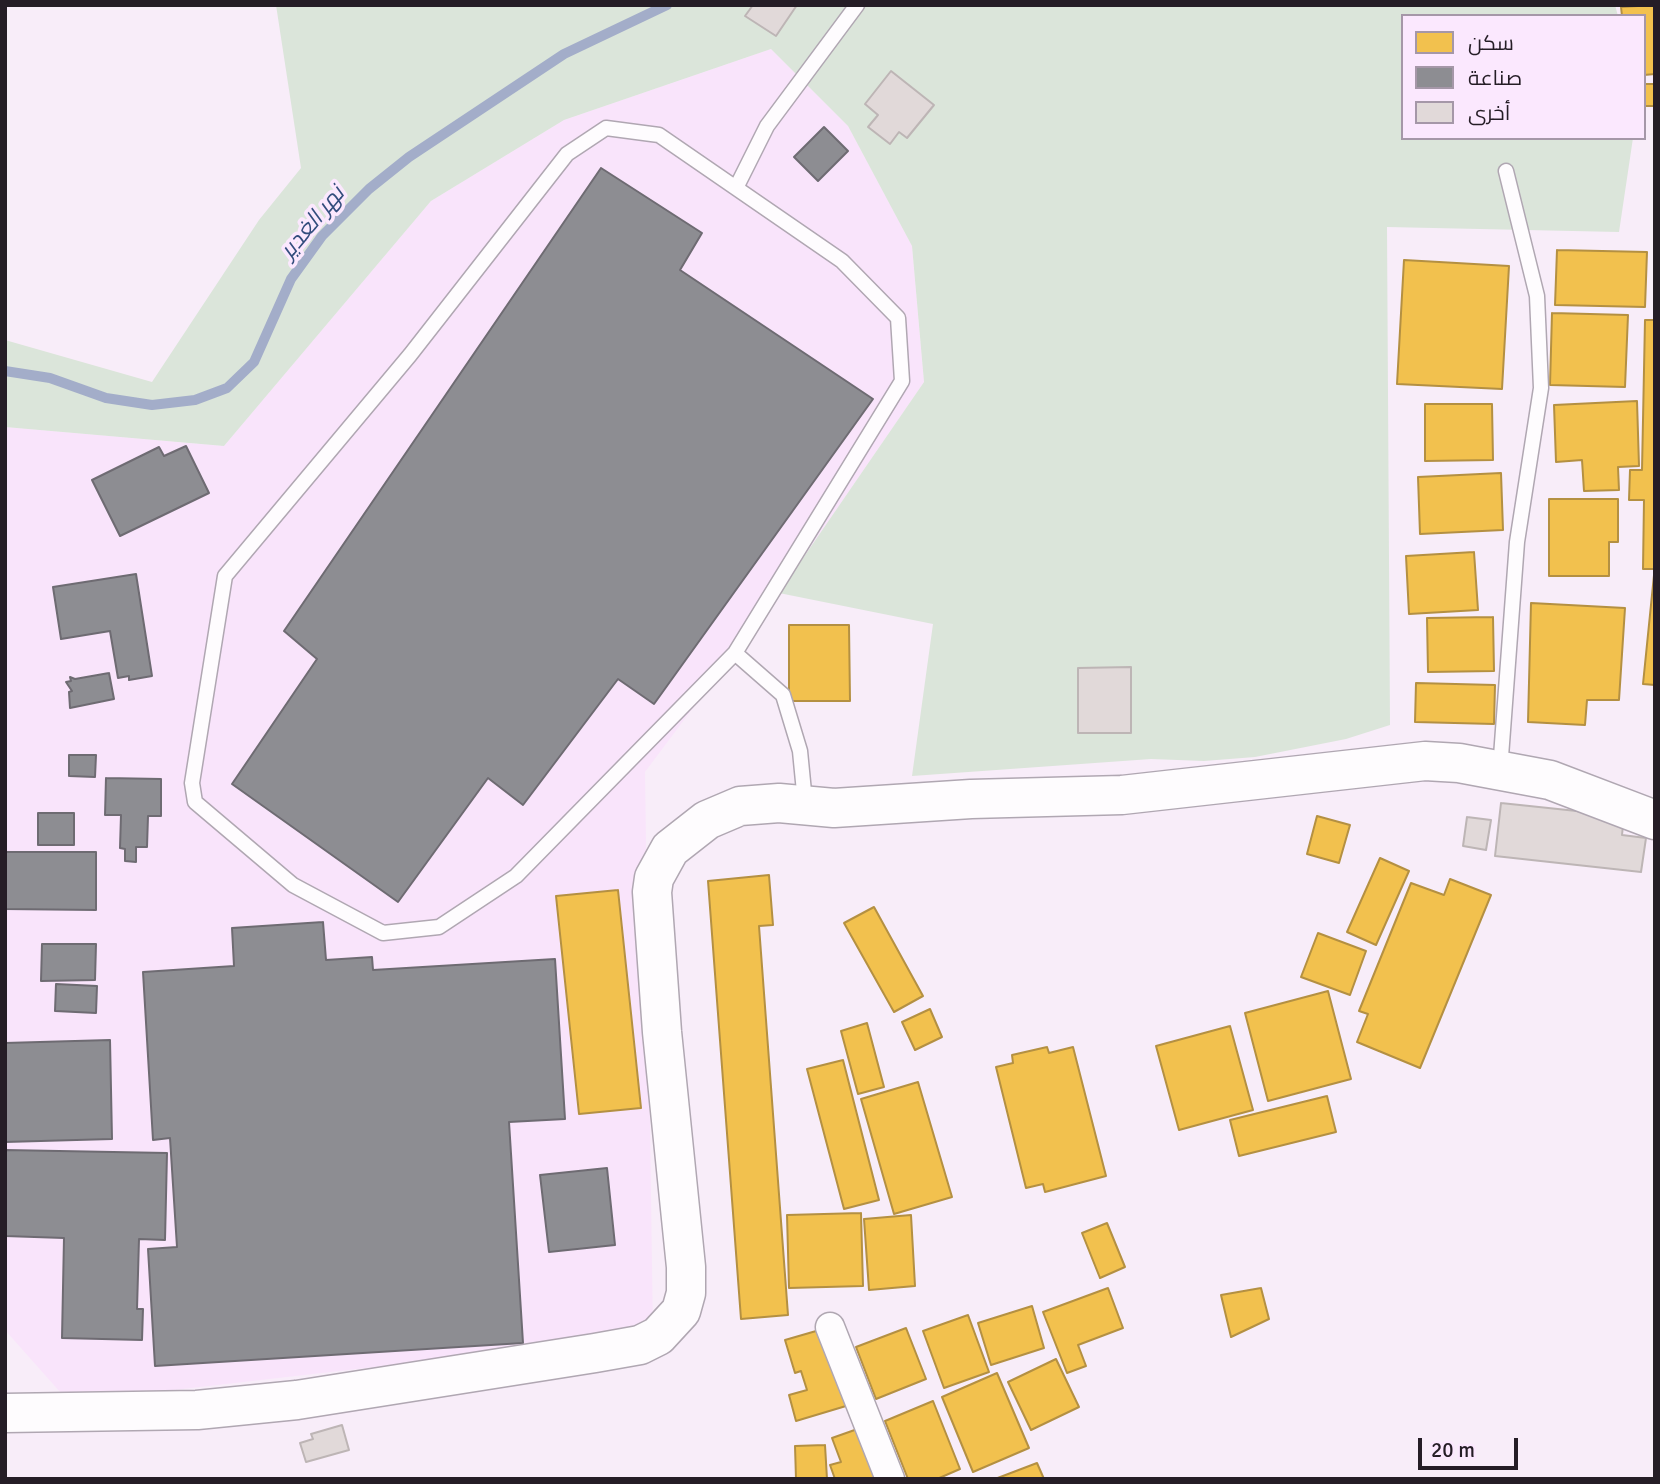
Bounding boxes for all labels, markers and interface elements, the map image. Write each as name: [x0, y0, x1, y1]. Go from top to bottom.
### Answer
legend: [1401, 14, 1646, 140]
text: سكن: [1468, 30, 1514, 56]
text: صناعة: [1468, 65, 1522, 91]
text: أخرى: [1468, 100, 1510, 126]
water label: نهر الغدير: [275, 181, 351, 265]
scale bar: [1422, 1424, 1522, 1468]
text: 20 m: [1431, 1437, 1475, 1463]

